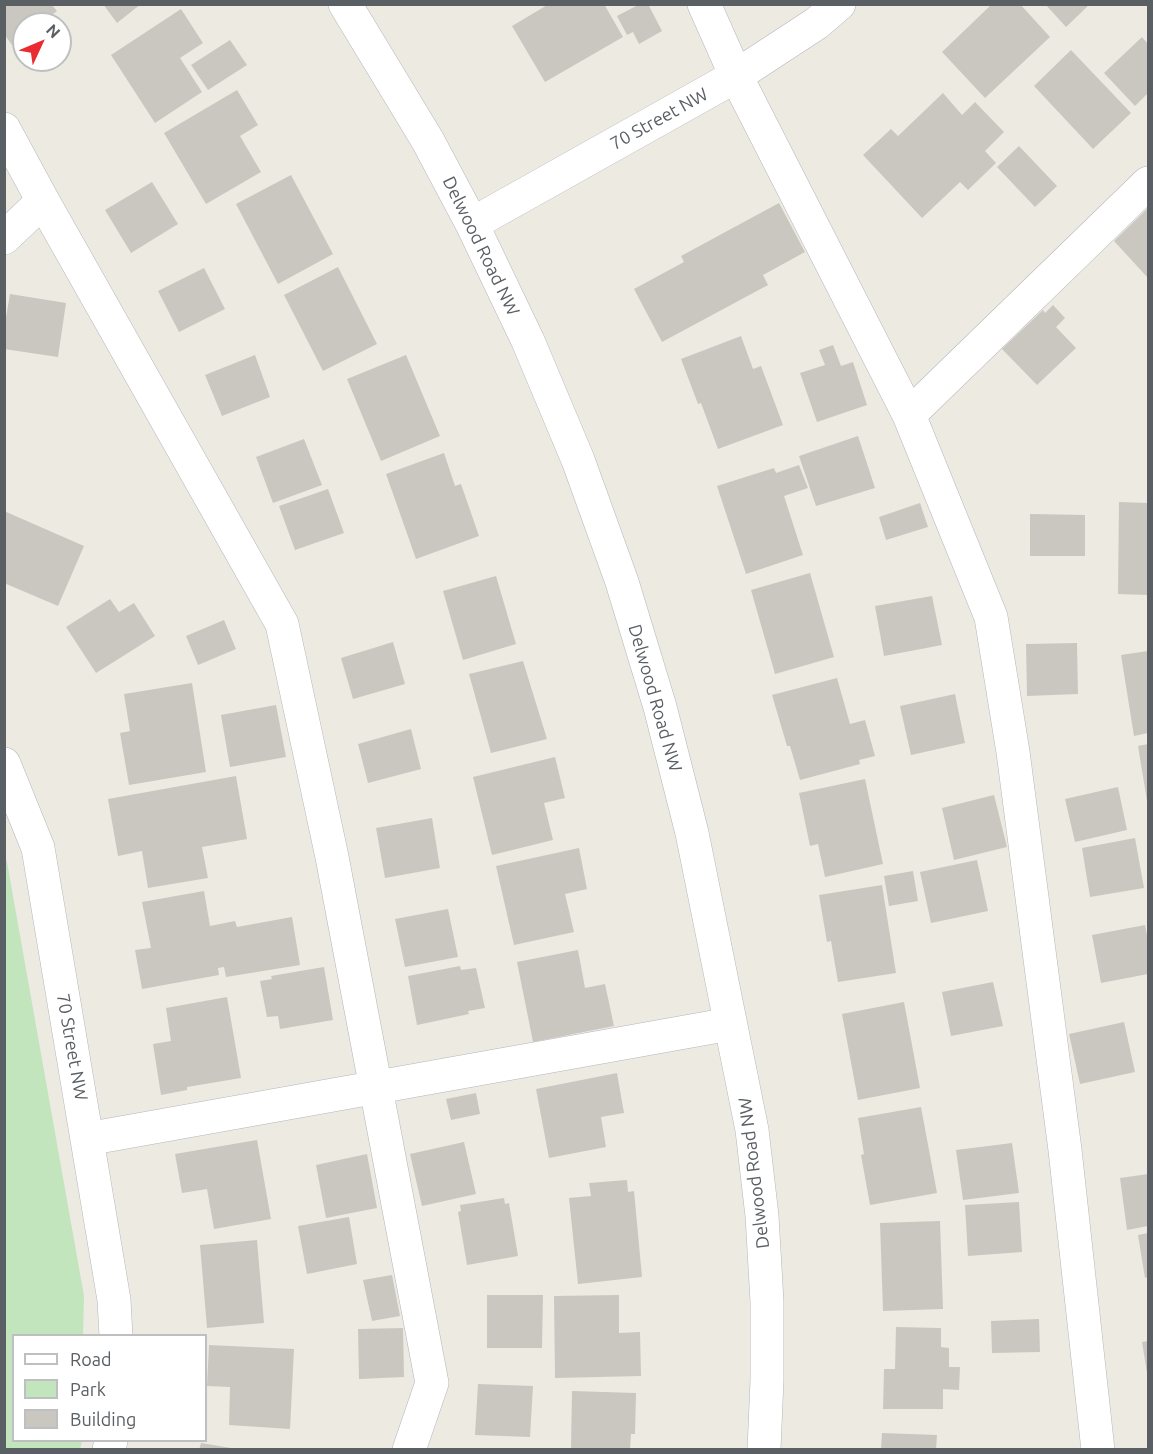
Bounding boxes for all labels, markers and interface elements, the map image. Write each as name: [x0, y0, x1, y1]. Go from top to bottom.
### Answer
north arrow: [12, 12, 72, 72]
text: N: [43, 20, 64, 41]
street label: 70 Street NW: [606, 83, 712, 155]
street label: Delwood Road NW: [438, 173, 524, 319]
street label: Delwood Road NW: [624, 622, 686, 774]
street label: 70 Street NW: [52, 992, 92, 1102]
street label: Delwood Road NW: [734, 1096, 774, 1250]
legend: [12, 1334, 207, 1442]
text: Road: [70, 1349, 112, 1369]
text: Park: [70, 1379, 106, 1399]
text: Building: [70, 1409, 136, 1429]

